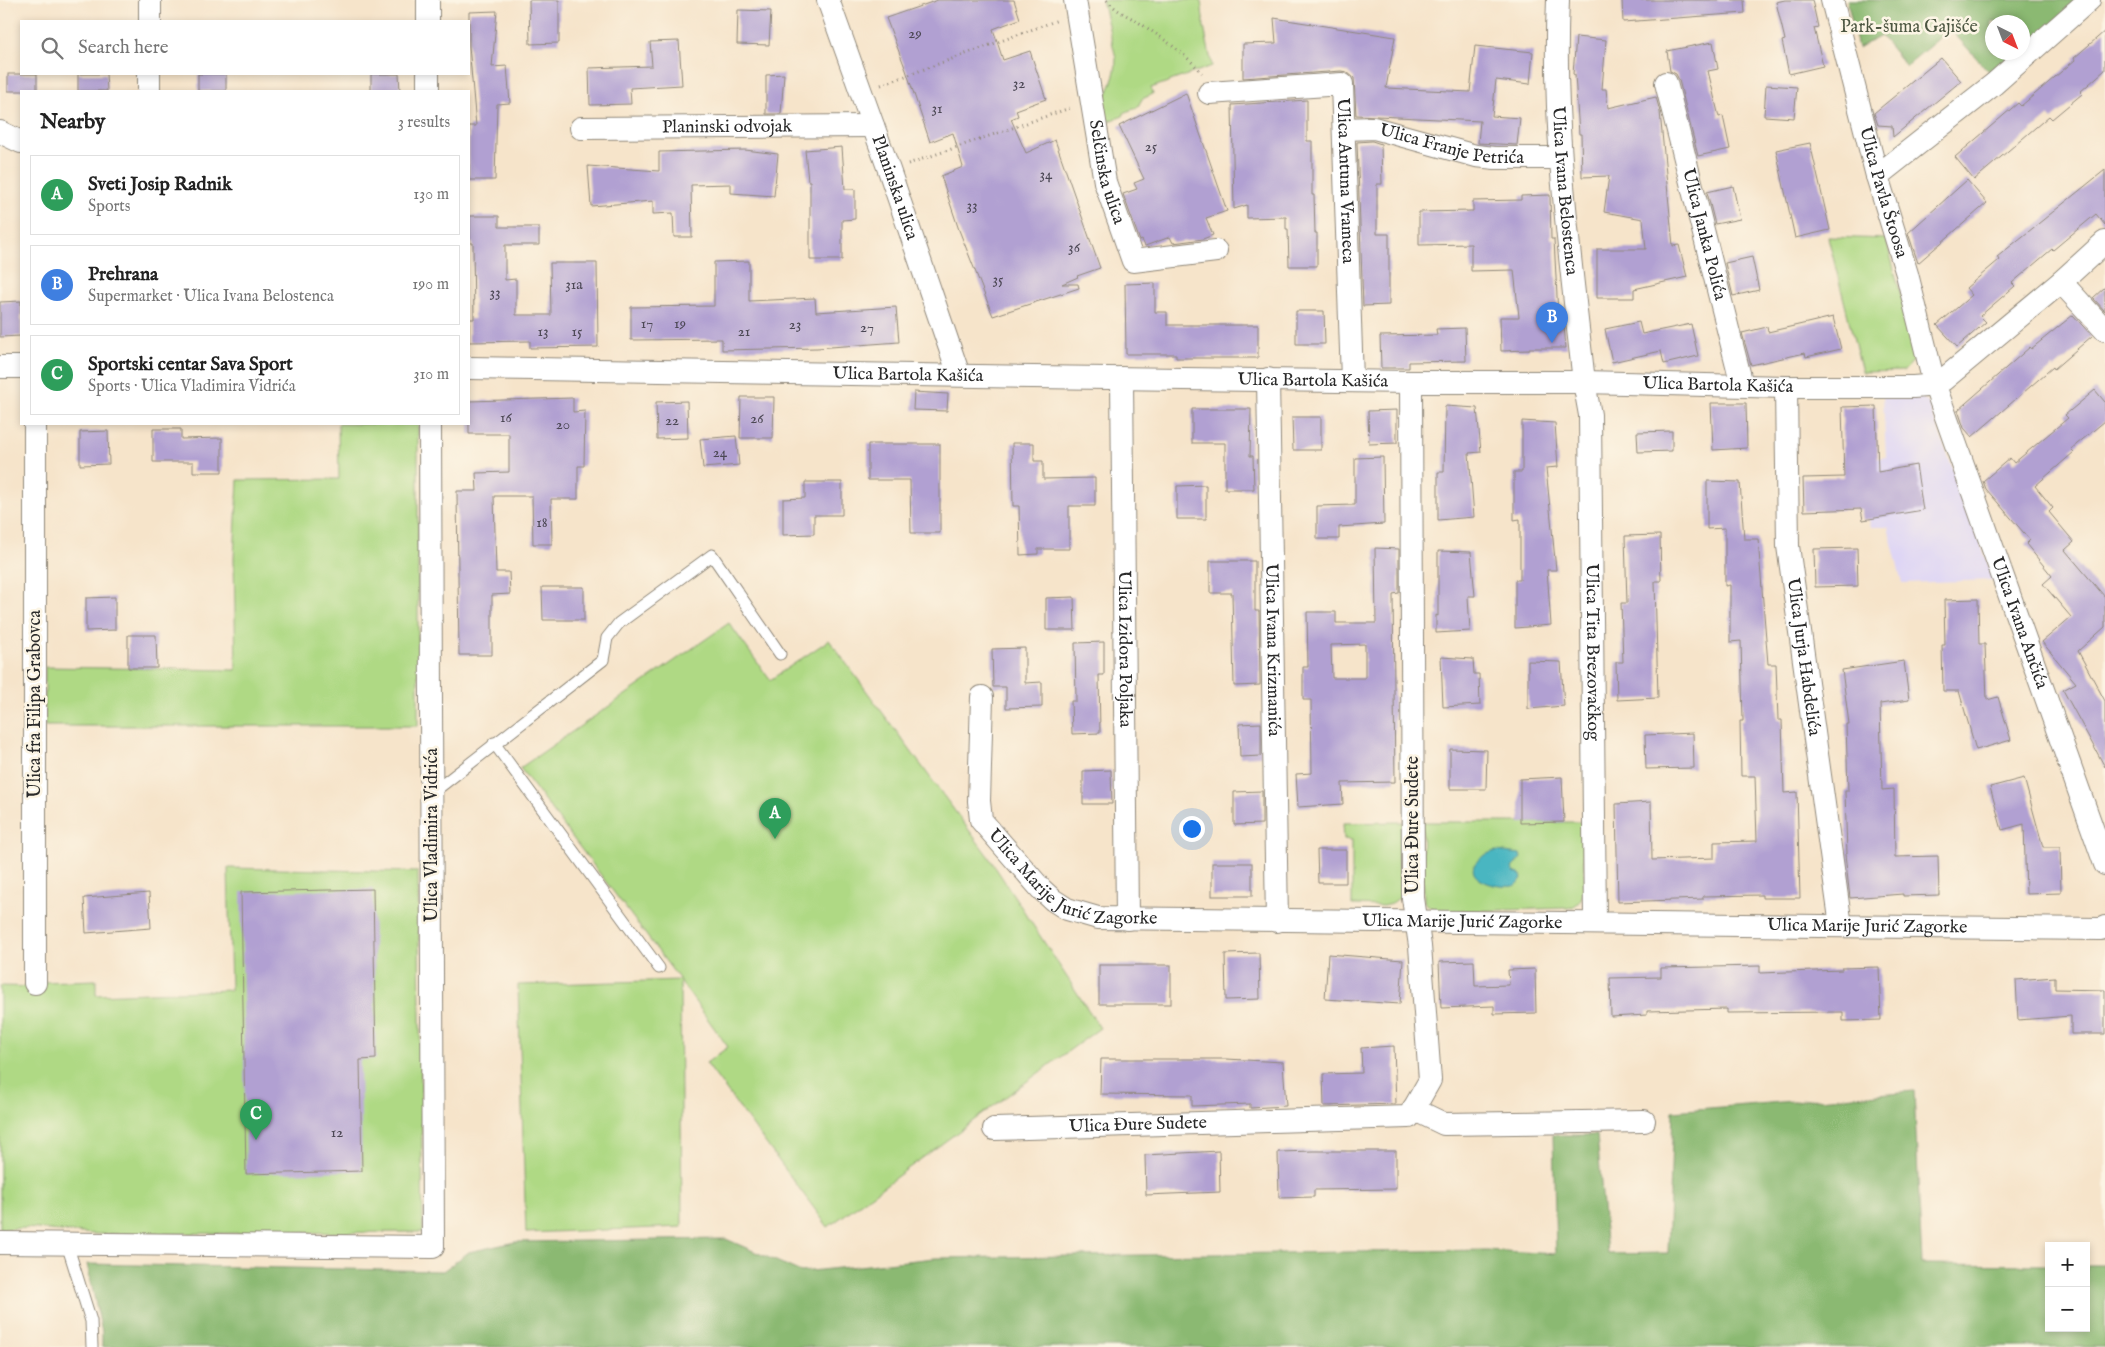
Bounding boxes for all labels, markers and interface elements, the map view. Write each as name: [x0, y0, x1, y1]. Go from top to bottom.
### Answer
north arrow: [1985, 15, 2030, 60]
park label: Park-šuma Gajišće: [1840, 16, 1978, 39]
search box: [20, 20, 470, 75]
house number: 29: [908, 24, 922, 43]
icon: search: [38, 34, 66, 62]
text: Search here: [78, 36, 169, 60]
house number: 32: [1013, 74, 1025, 93]
street label: Ulica Antuna Vrameca: [1331, 97, 1360, 264]
house number: 31: [931, 99, 943, 118]
street label: Ulica Ivana Belostenca: [1546, 106, 1583, 277]
text: Nearby: [40, 109, 105, 136]
text: 3 results: [398, 113, 450, 133]
street label: Planinski odvojak: [662, 115, 793, 139]
street label: Selčinska ulica: [1083, 118, 1131, 227]
street label: Ulica Franje Petrića: [1377, 119, 1524, 170]
street label: Ulica Pavla Štoosa: [1853, 124, 1913, 261]
street label: Planinska ulica: [866, 132, 924, 243]
house number: 25: [1145, 137, 1158, 156]
house number: 34: [1040, 165, 1053, 184]
street label: Ulica Janka Polića: [1676, 166, 1732, 303]
text: Sveti Josip Radnik: [88, 173, 232, 197]
text: A: [52, 185, 62, 205]
text: 130 m: [413, 185, 449, 205]
house number: 33: [966, 196, 978, 215]
text: Sports: [88, 197, 130, 217]
house number: 36: [1068, 238, 1081, 257]
text: Prehrana: [88, 263, 158, 287]
house number: 35: [992, 270, 1004, 289]
text: B: [52, 275, 62, 295]
text: 190 m: [412, 275, 449, 295]
house number: 31a: [565, 275, 583, 294]
house number: 33: [489, 283, 501, 302]
text: Supermarket · Ulica Ivana Belostenca: [88, 287, 334, 307]
pin: B: [1536, 302, 1568, 343]
house number: 17: [641, 314, 653, 333]
house number: 19: [674, 314, 686, 333]
house number: 23: [789, 315, 801, 334]
house number: 27: [860, 318, 874, 337]
house number: 13: [537, 322, 549, 341]
house number: 15: [571, 322, 583, 341]
house number: 21: [738, 322, 750, 341]
text: Sportski centar Sava Sport: [88, 353, 293, 377]
street label: Ulica Bartola Kašića: [832, 362, 984, 388]
text: C: [51, 365, 63, 385]
text: 310 m: [413, 365, 449, 385]
street label: Ulica Bartola Kašića: [1237, 368, 1389, 393]
street label: Ulica Bartola Kašića: [1642, 372, 1793, 399]
text: Sports · Ulica Vladimira Vidrića: [88, 377, 296, 397]
house number: 16: [500, 408, 513, 427]
house number: 26: [750, 409, 764, 428]
house number: 22: [665, 411, 679, 430]
house number: 20: [556, 415, 570, 434]
house number: 24: [713, 443, 728, 462]
house number: 18: [536, 513, 548, 532]
street label: Ulica Ivana Ančića: [1985, 554, 2053, 692]
street label: Ulica Ivana Krizmanića: [1260, 563, 1285, 737]
street label: Ulica Tita Brezovačkog: [1580, 563, 1605, 741]
street label: Ulica Izidora Poljaka: [1112, 570, 1137, 728]
street label: Ulica Jurja Habdelića: [1781, 576, 1826, 738]
street label: Ulica fra Filipa Grabovca: [24, 610, 47, 798]
street label: Ulica Vladimira Vidrića: [421, 748, 444, 922]
street label: Ulica Đure Sudete: [1402, 756, 1425, 894]
pin: A: [759, 798, 791, 839]
your location: [1179, 816, 1205, 842]
street label: Ulica Marije Jurić Zagorke: [983, 824, 1158, 930]
street label: Ulica Marije Jurić Zagorke: [1362, 909, 1563, 935]
street label: Ulica Marije Jurić Zagorke: [1767, 914, 1968, 939]
pin: C: [240, 1099, 272, 1140]
street label: Ulica Đure Sudete: [1069, 1111, 1207, 1138]
house number: 12: [331, 1123, 343, 1142]
map controls: [2045, 1242, 2090, 1332]
button: +: [2045, 1242, 2090, 1287]
button: −: [2045, 1287, 2090, 1332]

